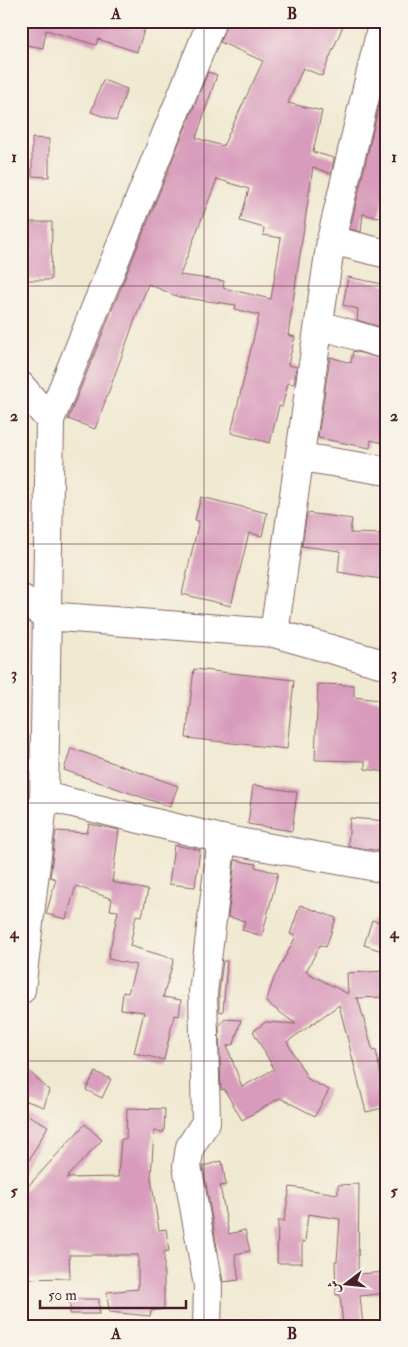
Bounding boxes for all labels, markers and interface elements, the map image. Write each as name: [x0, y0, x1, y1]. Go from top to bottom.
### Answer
text: A: [110, 4, 122, 24]
text: B: [287, 4, 297, 24]
text: 1: [11, 147, 17, 167]
text: 1: [391, 147, 397, 167]
text: 2: [10, 406, 18, 426]
text: 2: [390, 406, 398, 426]
text: 3: [11, 664, 17, 684]
text: 3: [391, 664, 397, 684]
text: 4: [9, 923, 20, 943]
text: 4: [389, 923, 400, 943]
text: 5: [10, 1181, 18, 1201]
text: 5: [390, 1181, 398, 1201]
north arrow: [320, 1260, 370, 1310]
scale bar: [40, 1277, 186, 1309]
text: ش: [324, 1278, 344, 1296]
text: 50 m: [48, 1286, 77, 1305]
text: A: [110, 1324, 122, 1344]
text: B: [287, 1324, 297, 1344]

